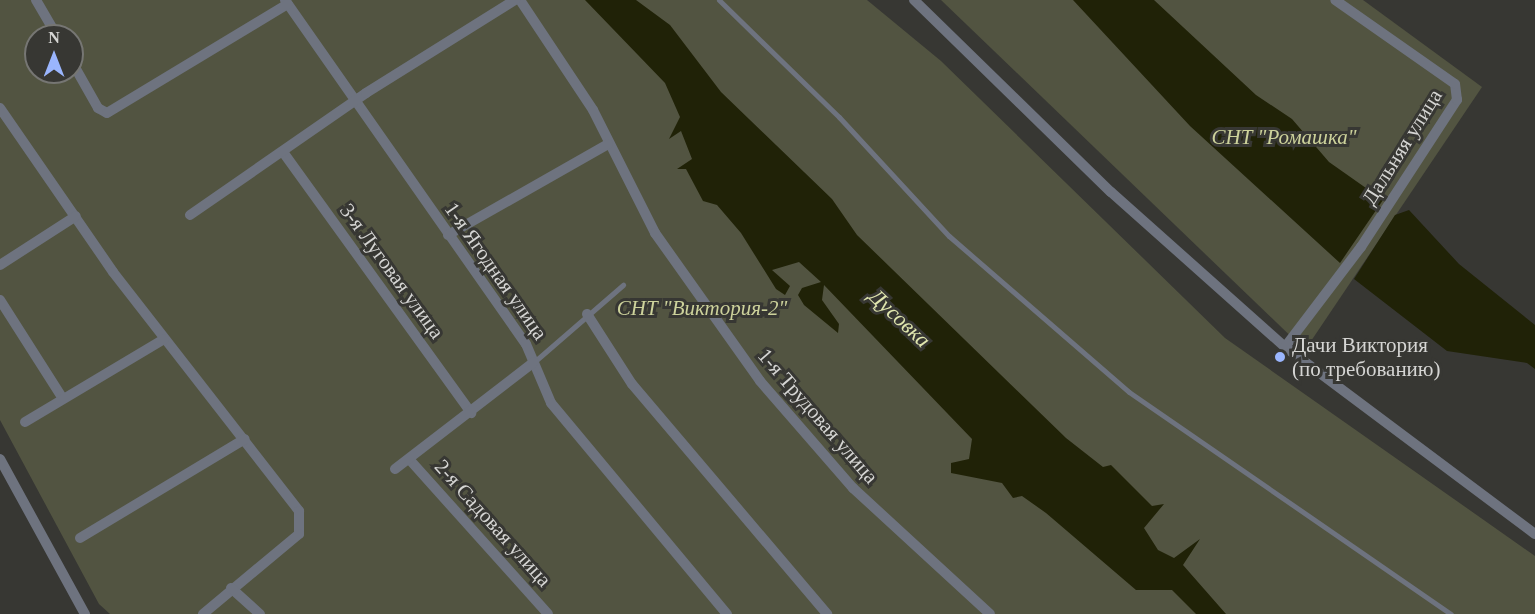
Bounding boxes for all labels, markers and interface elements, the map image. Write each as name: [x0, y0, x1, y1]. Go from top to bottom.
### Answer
north arrow: [24, 24, 84, 84]
text: N: [48, 29, 60, 46]
street label: Дальняя улица: [1356, 85, 1448, 209]
park label: СНТ "Ромашка": [1211, 124, 1357, 150]
street label: 1-я Ягодная улица: [439, 197, 553, 345]
street label: 3-я Луговая улица: [335, 198, 449, 344]
water label: Дусовка: [864, 283, 936, 353]
park label: СНТ "Виктория-2": [617, 295, 787, 321]
place label: Дачи Виктория (по требованию): [1292, 332, 1441, 382]
street label: 1-я Трудовая улица: [752, 343, 884, 489]
marker: Дачи Виктория (по требованию): [1273, 350, 1287, 364]
street label: 2-я Садовая улица: [429, 454, 557, 592]

